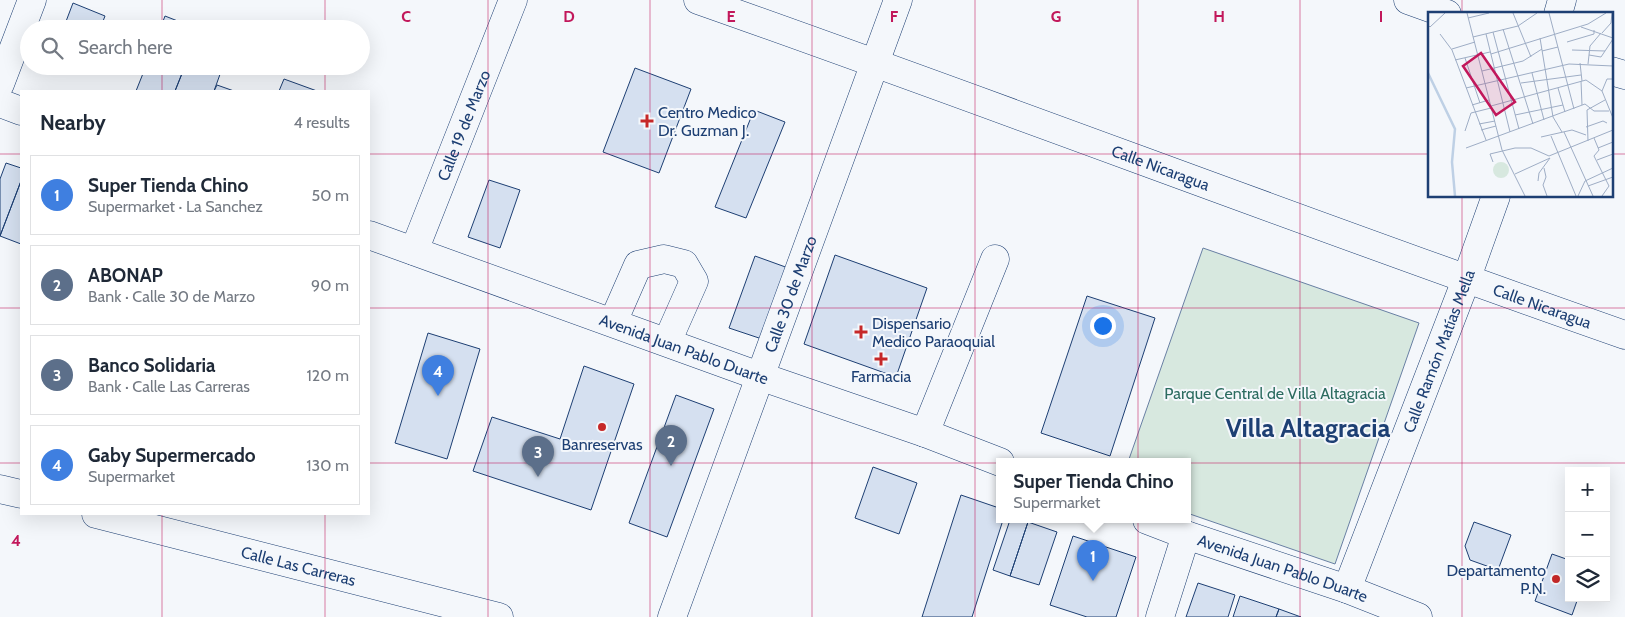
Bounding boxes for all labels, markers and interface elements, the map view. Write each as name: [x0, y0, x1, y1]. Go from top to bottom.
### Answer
text: C: [401, 7, 411, 26]
text: D: [563, 7, 575, 26]
text: E: [726, 7, 736, 26]
text: F: [890, 7, 899, 26]
text: G: [1051, 7, 1061, 26]
text: H: [1213, 7, 1225, 26]
text: I: [1379, 7, 1383, 26]
inset map: [1428, 12, 1612, 198]
search box: [20, 20, 370, 75]
icon: search: [38, 34, 66, 62]
text: Search here: [78, 36, 172, 59]
street label: Calle 19 de Marzo: [433, 67, 494, 183]
place label: Centro Medico Dr. Guzman J.: [658, 103, 757, 140]
text: Nearby: [40, 110, 106, 135]
text: 4 results: [293, 113, 350, 132]
marker: Centro Medico Dr. Guzman J.: [640, 114, 654, 128]
street label: Calle Nicaragua: [1109, 141, 1213, 194]
text: Super Tienda Chino: [88, 174, 248, 197]
text: 1: [54, 186, 60, 205]
text: 50 m: [312, 186, 349, 205]
text: Supermarket · La Sanchez: [88, 197, 263, 216]
street label: Calle 30 de Marzo: [760, 233, 820, 355]
text: ABONAP: [88, 264, 163, 287]
street label: Calle Ramón Matías Mella: [1399, 267, 1479, 435]
text: 2: [53, 276, 61, 295]
text: 90 m: [311, 276, 349, 295]
street label: Calle Nicaragua: [1491, 280, 1594, 332]
text: Bank · Calle 30 de Marzo: [88, 287, 255, 306]
street label: Avenida Juan Pablo Duarte: [597, 310, 771, 388]
your location: [1090, 313, 1116, 339]
place label: Dispensario Medico Paraoquial: [872, 314, 995, 351]
marker: Dispensario Medico Paraoquial: [854, 325, 868, 339]
marker: Farmacia: [875, 353, 887, 365]
text: Banco Solidaria: [88, 354, 216, 377]
pin: 4: [422, 355, 454, 396]
text: 3: [53, 366, 61, 385]
text: 120 m: [307, 366, 349, 385]
place label: Farmacia: [851, 367, 911, 386]
text: Bank · Calle Las Carreras: [88, 377, 250, 396]
park label: Parque Central de Villa Altagracia: [1164, 384, 1386, 403]
district label: Villa Altagracia: [1226, 412, 1390, 444]
marker: Banreservas: [596, 421, 608, 433]
pin: 2: [655, 425, 687, 466]
place label: Banreservas: [561, 435, 643, 454]
pin: 3: [522, 436, 554, 477]
text: Gaby Supermercado: [88, 444, 256, 467]
text: 4: [52, 456, 62, 475]
text: 130 m: [306, 456, 349, 475]
popup: [996, 458, 1191, 523]
text: Supermarket: [88, 467, 175, 486]
map controls: [1565, 467, 1610, 602]
button: +: [1565, 467, 1610, 512]
text: Super Tienda Chino: [1013, 470, 1174, 493]
text: Supermarket: [1013, 493, 1100, 512]
button: −: [1565, 512, 1610, 557]
street label: Avenida Juan Pablo Duarte: [1195, 530, 1370, 606]
text: 4: [11, 531, 21, 550]
pin: 1: [1077, 540, 1109, 581]
street label: Calle Las Carreras: [239, 542, 358, 590]
button: layers: [1565, 557, 1610, 602]
place label: Departamento P.N.: [1446, 561, 1546, 598]
marker: Departamento P.N.: [1550, 573, 1562, 585]

